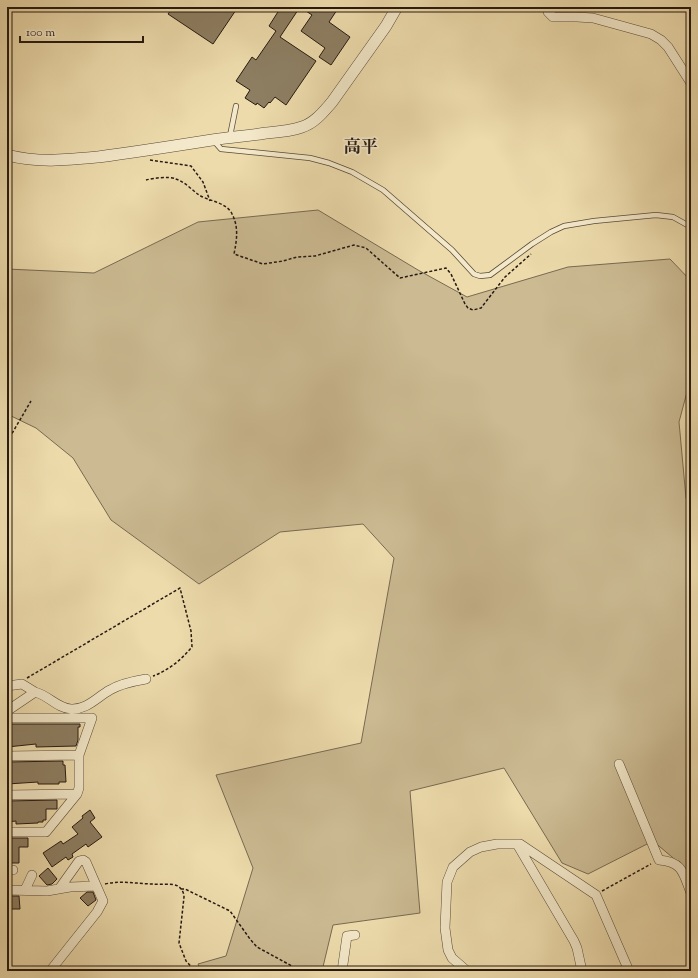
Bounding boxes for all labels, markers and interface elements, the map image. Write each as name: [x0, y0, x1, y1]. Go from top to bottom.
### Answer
scale bar: [20, 18, 143, 44]
text: 100 m: [26, 24, 55, 42]
district label: 高平: [344, 136, 378, 160]

